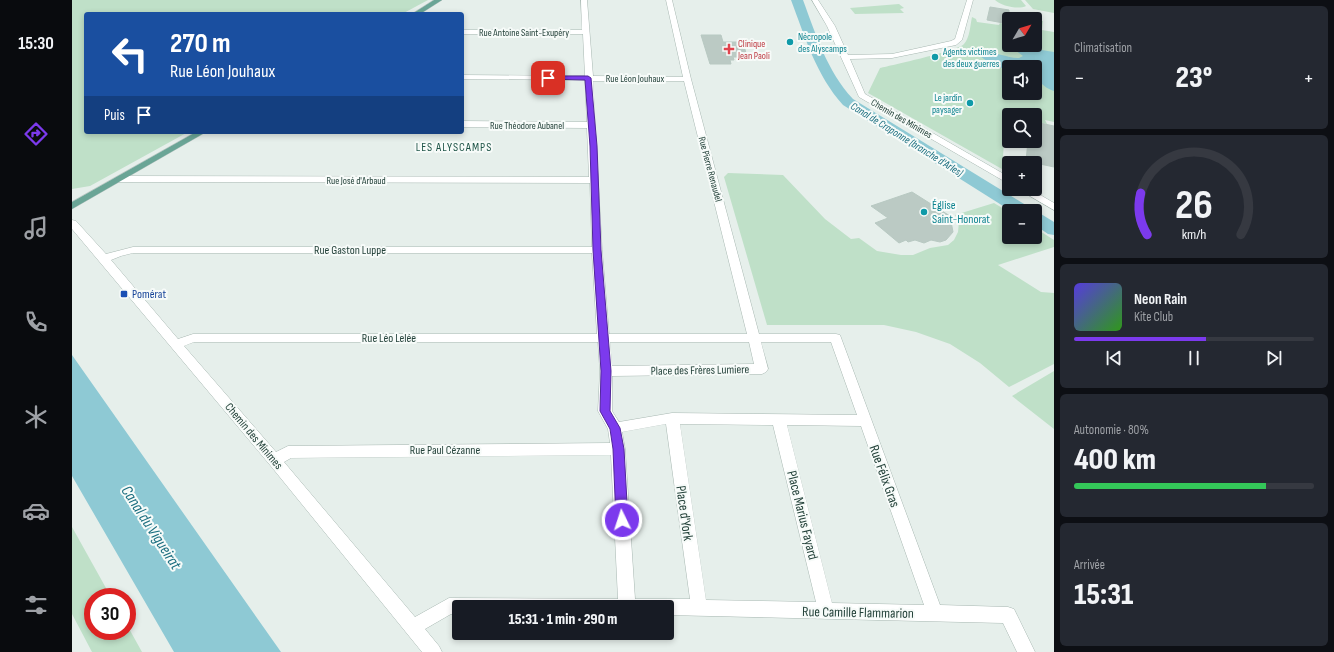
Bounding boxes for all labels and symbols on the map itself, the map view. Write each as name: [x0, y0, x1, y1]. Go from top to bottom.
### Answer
north arrow: [1002, 12, 1042, 52]
street label: Rue Antoine Saint-Exupéry: [479, 27, 569, 39]
place label: Nécropole des Alyscamps: [798, 31, 847, 55]
marker: Nécropole des Alyscamps: [785, 37, 795, 47]
place label: Clinique Jean Paoli: [737, 38, 770, 62]
marker: Clinique Jean Paoli: [723, 43, 735, 55]
place label: Agents victimes des deux guerres: [942, 46, 1000, 70]
marker: Agents victimes des deux guerres: [930, 52, 940, 62]
pin: [531, 61, 565, 95]
street label: Rue Léon Jouhaux: [606, 73, 664, 85]
place label: Le jardin paysager: [932, 92, 962, 116]
street label: Chemin des Minimes: [869, 97, 935, 141]
marker: Le jardin paysager: [965, 98, 975, 108]
water label: Canal de Craponne (branche d'Arles): [848, 99, 966, 180]
street label: Rue Théodore Aubanel: [490, 120, 564, 132]
street label: Rue Pierre Renaudel: [696, 136, 724, 203]
district label: LES ALYSCAMPS: [416, 140, 492, 155]
street label: Rue José d'Arbaud: [326, 175, 386, 187]
place label: Église Saint-Honorat: [932, 198, 990, 227]
marker: Église Saint-Honorat: [919, 207, 929, 217]
street label: Rue Gaston Luppe: [314, 243, 386, 258]
place label: Pomérat: [132, 287, 166, 302]
marker: Pomérat: [119, 289, 129, 299]
street label: Rue Léo Lelée: [362, 331, 416, 346]
street label: Place des Frères Lumiere: [651, 362, 750, 379]
street label: Chemin des Minimes: [221, 400, 286, 473]
street label: Rue Paul Cézanne: [410, 443, 480, 458]
street label: Rue Félix Gras: [865, 443, 904, 510]
street label: Place Marius Fayard: [783, 469, 822, 562]
water label: Canal du Vigueirat: [117, 482, 185, 574]
street label: Place d'York: [672, 484, 697, 542]
position arrow: [601, 499, 643, 541]
speed limit sign: 30: [84, 588, 136, 640]
street label: Rue Camille Flammarion: [802, 603, 914, 622]

